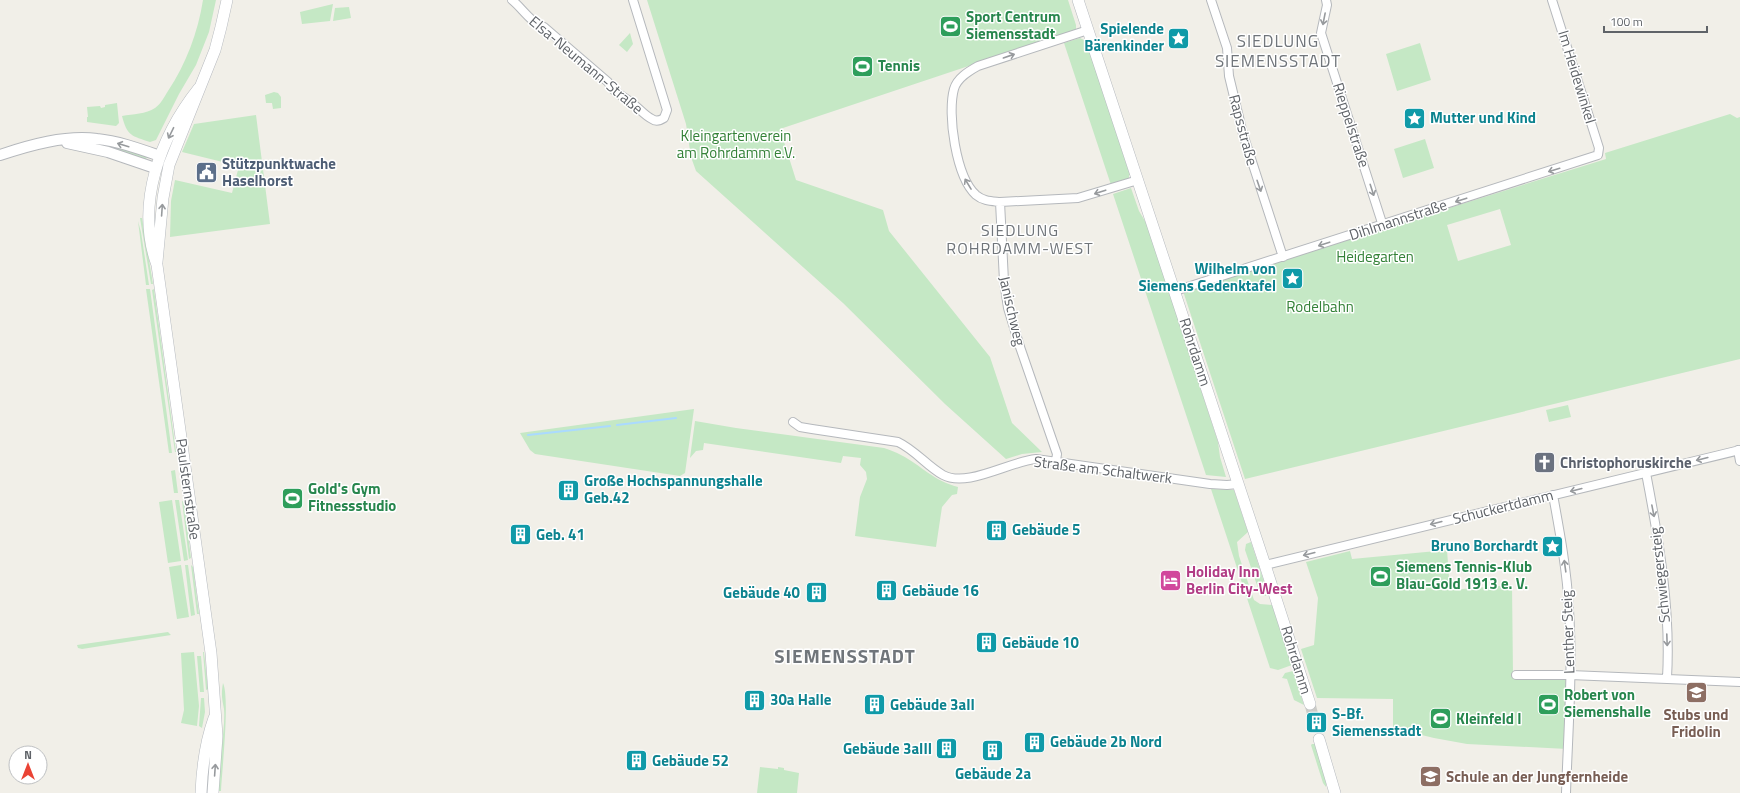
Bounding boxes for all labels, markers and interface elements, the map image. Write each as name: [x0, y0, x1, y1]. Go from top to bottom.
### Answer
place label: Sport Centrum Siemensstadt: [966, 5, 1061, 45]
scale bar: [1604, 8, 1707, 34]
street label: Elsa-Neumann-Straße: [524, 10, 648, 119]
one-way arrow: [1320, 12, 1328, 25]
text: 100 m: [1610, 12, 1643, 31]
sports icon: Sport Centrum Siemensstadt: [937, 13, 963, 39]
place label: Spielende Bärenkinder: [1084, 17, 1164, 57]
place icon: Spielende Bärenkinder: [1166, 25, 1192, 51]
street label: Im Heidewinkel: [1552, 27, 1603, 126]
district label: SIEDLUNG SIEMENSSTADT: [1215, 28, 1341, 74]
one-way arrow: [1002, 52, 1014, 60]
sports icon: Tennis: [850, 53, 876, 79]
place label: Tennis: [878, 54, 920, 77]
street label: Rieppelstraße: [1327, 79, 1376, 170]
street label: Rapsstraße: [1223, 92, 1264, 168]
place icon: Mutter und Kind: [1402, 105, 1428, 131]
place label: Mutter und Kind: [1430, 106, 1536, 129]
park label: Kleingartenverein am Rohrdamm e.V.: [677, 124, 795, 164]
one-way arrow: [167, 127, 174, 139]
one-way arrow: [117, 140, 129, 148]
place label: Stützpunktwache Haselhorst: [222, 152, 336, 192]
public building icon: Stützpunktwache Haselhorst: [194, 160, 220, 186]
one-way arrow: [1547, 167, 1560, 174]
one-way arrow: [964, 179, 972, 190]
one-way arrow: [1256, 179, 1263, 192]
one-way arrow: [1369, 183, 1376, 196]
one-way arrow: [1094, 189, 1107, 196]
street label: Dihlmannstraße: [1346, 193, 1450, 246]
one-way arrow: [1455, 197, 1468, 204]
one-way arrow: [159, 204, 166, 217]
district label: SIEDLUNG ROHRDAMM-WEST: [946, 218, 1094, 260]
one-way arrow: [1318, 241, 1331, 248]
park label: Heidegarten: [1336, 245, 1414, 268]
place label: Wilhelm von Siemens Gedenktafel: [1139, 257, 1276, 297]
place icon: Wilhelm von Siemens Gedenktafel: [1279, 265, 1305, 291]
street label: Janischweg: [993, 274, 1032, 349]
park label: Rodelbahn: [1286, 295, 1354, 318]
street label: Rohrdamm: [1174, 315, 1217, 389]
street label: Paulsternstraße: [170, 437, 207, 541]
street label: Straße am Schaltwerk: [1033, 450, 1173, 489]
church icon: Christophoruskirche: [1532, 450, 1558, 476]
place label: Christophoruskirche: [1560, 451, 1692, 474]
one-way arrow: [1696, 456, 1709, 463]
place label: Große Hochspannungshalle Geb.42: [584, 469, 763, 509]
place label: Gold's Gym Fitnessstudio: [308, 477, 396, 517]
building icon: Große Hochspannungshalle Geb.42: [556, 477, 582, 503]
street label: Schuckertdamm: [1450, 483, 1556, 530]
sports icon: Gold's Gym Fitnessstudio: [280, 485, 306, 511]
one-way arrow: [1570, 486, 1583, 494]
one-way arrow: [1649, 504, 1657, 517]
building icon: Gebäude 5: [984, 517, 1010, 543]
place label: Gebäude 5: [1012, 518, 1081, 541]
one-way arrow: [1430, 520, 1443, 528]
building icon: Geb. 41: [508, 522, 534, 548]
place label: Geb. 41: [536, 523, 585, 546]
street label: Schwiegersteig: [1643, 526, 1676, 624]
place icon: Bruno Borchardt: [1540, 533, 1566, 559]
place label: Bruno Borchardt: [1431, 534, 1539, 557]
one-way arrow: [1303, 551, 1316, 558]
place label: Siemens Tennis-Klub Blau-Gold 1913 e. V.: [1396, 555, 1532, 595]
place label: Holiday Inn Berlin City-West: [1186, 560, 1293, 600]
one-way arrow: [1561, 560, 1569, 573]
sports icon: Siemens Tennis-Klub Blau-Gold 1913 e. V.: [1367, 563, 1393, 589]
hotel icon: Holiday Inn Berlin City-West: [1158, 568, 1184, 594]
building icon: Gebäude 16: [873, 578, 899, 604]
place label: Gebäude 16: [902, 579, 979, 602]
building icon: Gebäude 40: [803, 580, 829, 606]
place label: Gebäude 40: [723, 581, 801, 604]
street label: Lenther Steig: [1555, 589, 1580, 674]
street label: Rohrdamm: [1275, 623, 1318, 697]
building icon: Gebäude 10: [973, 630, 999, 656]
place label: Gebäude 10: [1002, 631, 1080, 654]
one-way arrow: [1663, 633, 1671, 646]
district label: SIEMENSSTADT: [774, 641, 916, 670]
school or university icon: Stubs und Fridolin: [1683, 679, 1709, 705]
place label: Robert von Siemenshalle: [1564, 683, 1651, 723]
building icon: 30a Halle: [742, 687, 768, 713]
place label: 30a Halle: [770, 688, 832, 711]
sports icon: Robert von Siemenshalle: [1535, 691, 1561, 717]
building icon: Gebäude 3aII: [862, 692, 888, 718]
place label: Gebäude 3aII: [890, 693, 975, 716]
place label: S-Bf. Siemensstadt: [1332, 702, 1422, 742]
place label: Stubs und Fridolin: [1663, 703, 1729, 743]
sports icon: Kleinfeld I: [1428, 706, 1454, 732]
place label: Kleinfeld I: [1456, 707, 1522, 730]
building icon: S-Bf. Siemensstadt: [1304, 710, 1330, 736]
building icon: Gebäude 2b Nord: [1022, 729, 1048, 755]
place label: Gebäude 2b Nord: [1050, 730, 1162, 753]
building icon: Gebäude 3aIII: [934, 736, 960, 762]
place label: Gebäude 3aIII: [843, 737, 932, 760]
building icon: Gebäude 2a: [980, 738, 1006, 764]
north arrow: [8, 745, 48, 785]
text: N: [24, 747, 32, 763]
building icon: Gebäude 52: [623, 748, 649, 774]
place label: Gebäude 52: [652, 749, 729, 772]
place label: Gebäude 2a: [955, 762, 1031, 785]
one-way arrow: [211, 764, 218, 777]
school or university icon: Schule an der Jungfernheide: [1418, 764, 1444, 790]
place label: Schule an der Jungfernheide: [1446, 765, 1628, 788]

